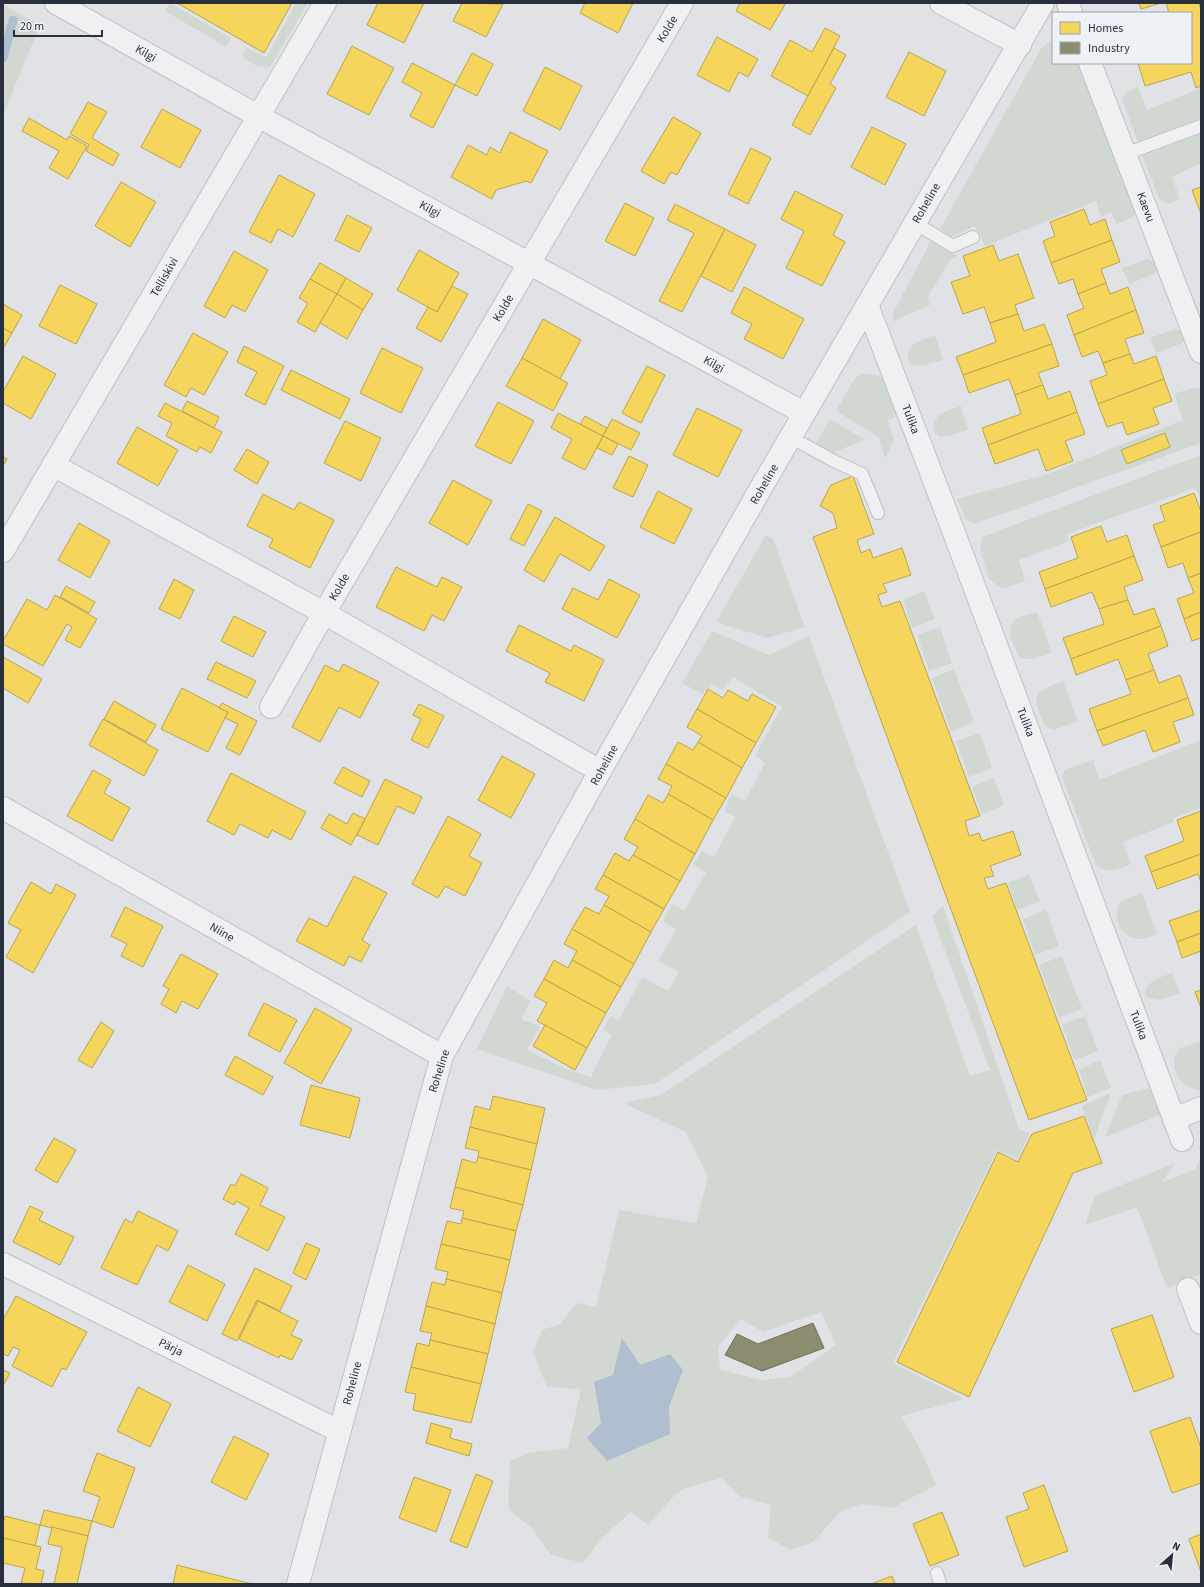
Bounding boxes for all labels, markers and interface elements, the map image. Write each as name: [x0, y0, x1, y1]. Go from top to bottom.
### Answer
scale bar: [14, 12, 102, 38]
street label: Kolde: [653, 12, 682, 46]
legend: [1052, 12, 1192, 64]
text: 20 m: [20, 18, 44, 35]
text: Homes: [1088, 20, 1123, 37]
text: Industry: [1088, 40, 1130, 57]
street label: Kilgi: [132, 41, 160, 66]
street label: Roheline: [908, 180, 945, 227]
street label: Kaevu: [1132, 190, 1159, 225]
street label: Kilgi: [416, 197, 443, 222]
street label: Telliskivi: [146, 254, 183, 300]
street label: Kolde: [489, 291, 518, 325]
street label: Kilgi: [700, 352, 728, 377]
street label: Tulika: [897, 402, 924, 436]
street label: Roheline: [746, 461, 783, 508]
street label: Kolde: [325, 570, 354, 604]
street label: Tulika: [1012, 705, 1039, 739]
street label: Roheline: [586, 742, 623, 789]
street label: Niine: [206, 919, 237, 946]
street label: Tulika: [1125, 1008, 1152, 1042]
street label: Roheline: [425, 1047, 454, 1095]
street label: Pärja: [156, 1334, 186, 1361]
street label: Roheline: [339, 1360, 366, 1407]
north arrow: [1152, 1535, 1192, 1575]
text: N: [1170, 1538, 1183, 1555]

